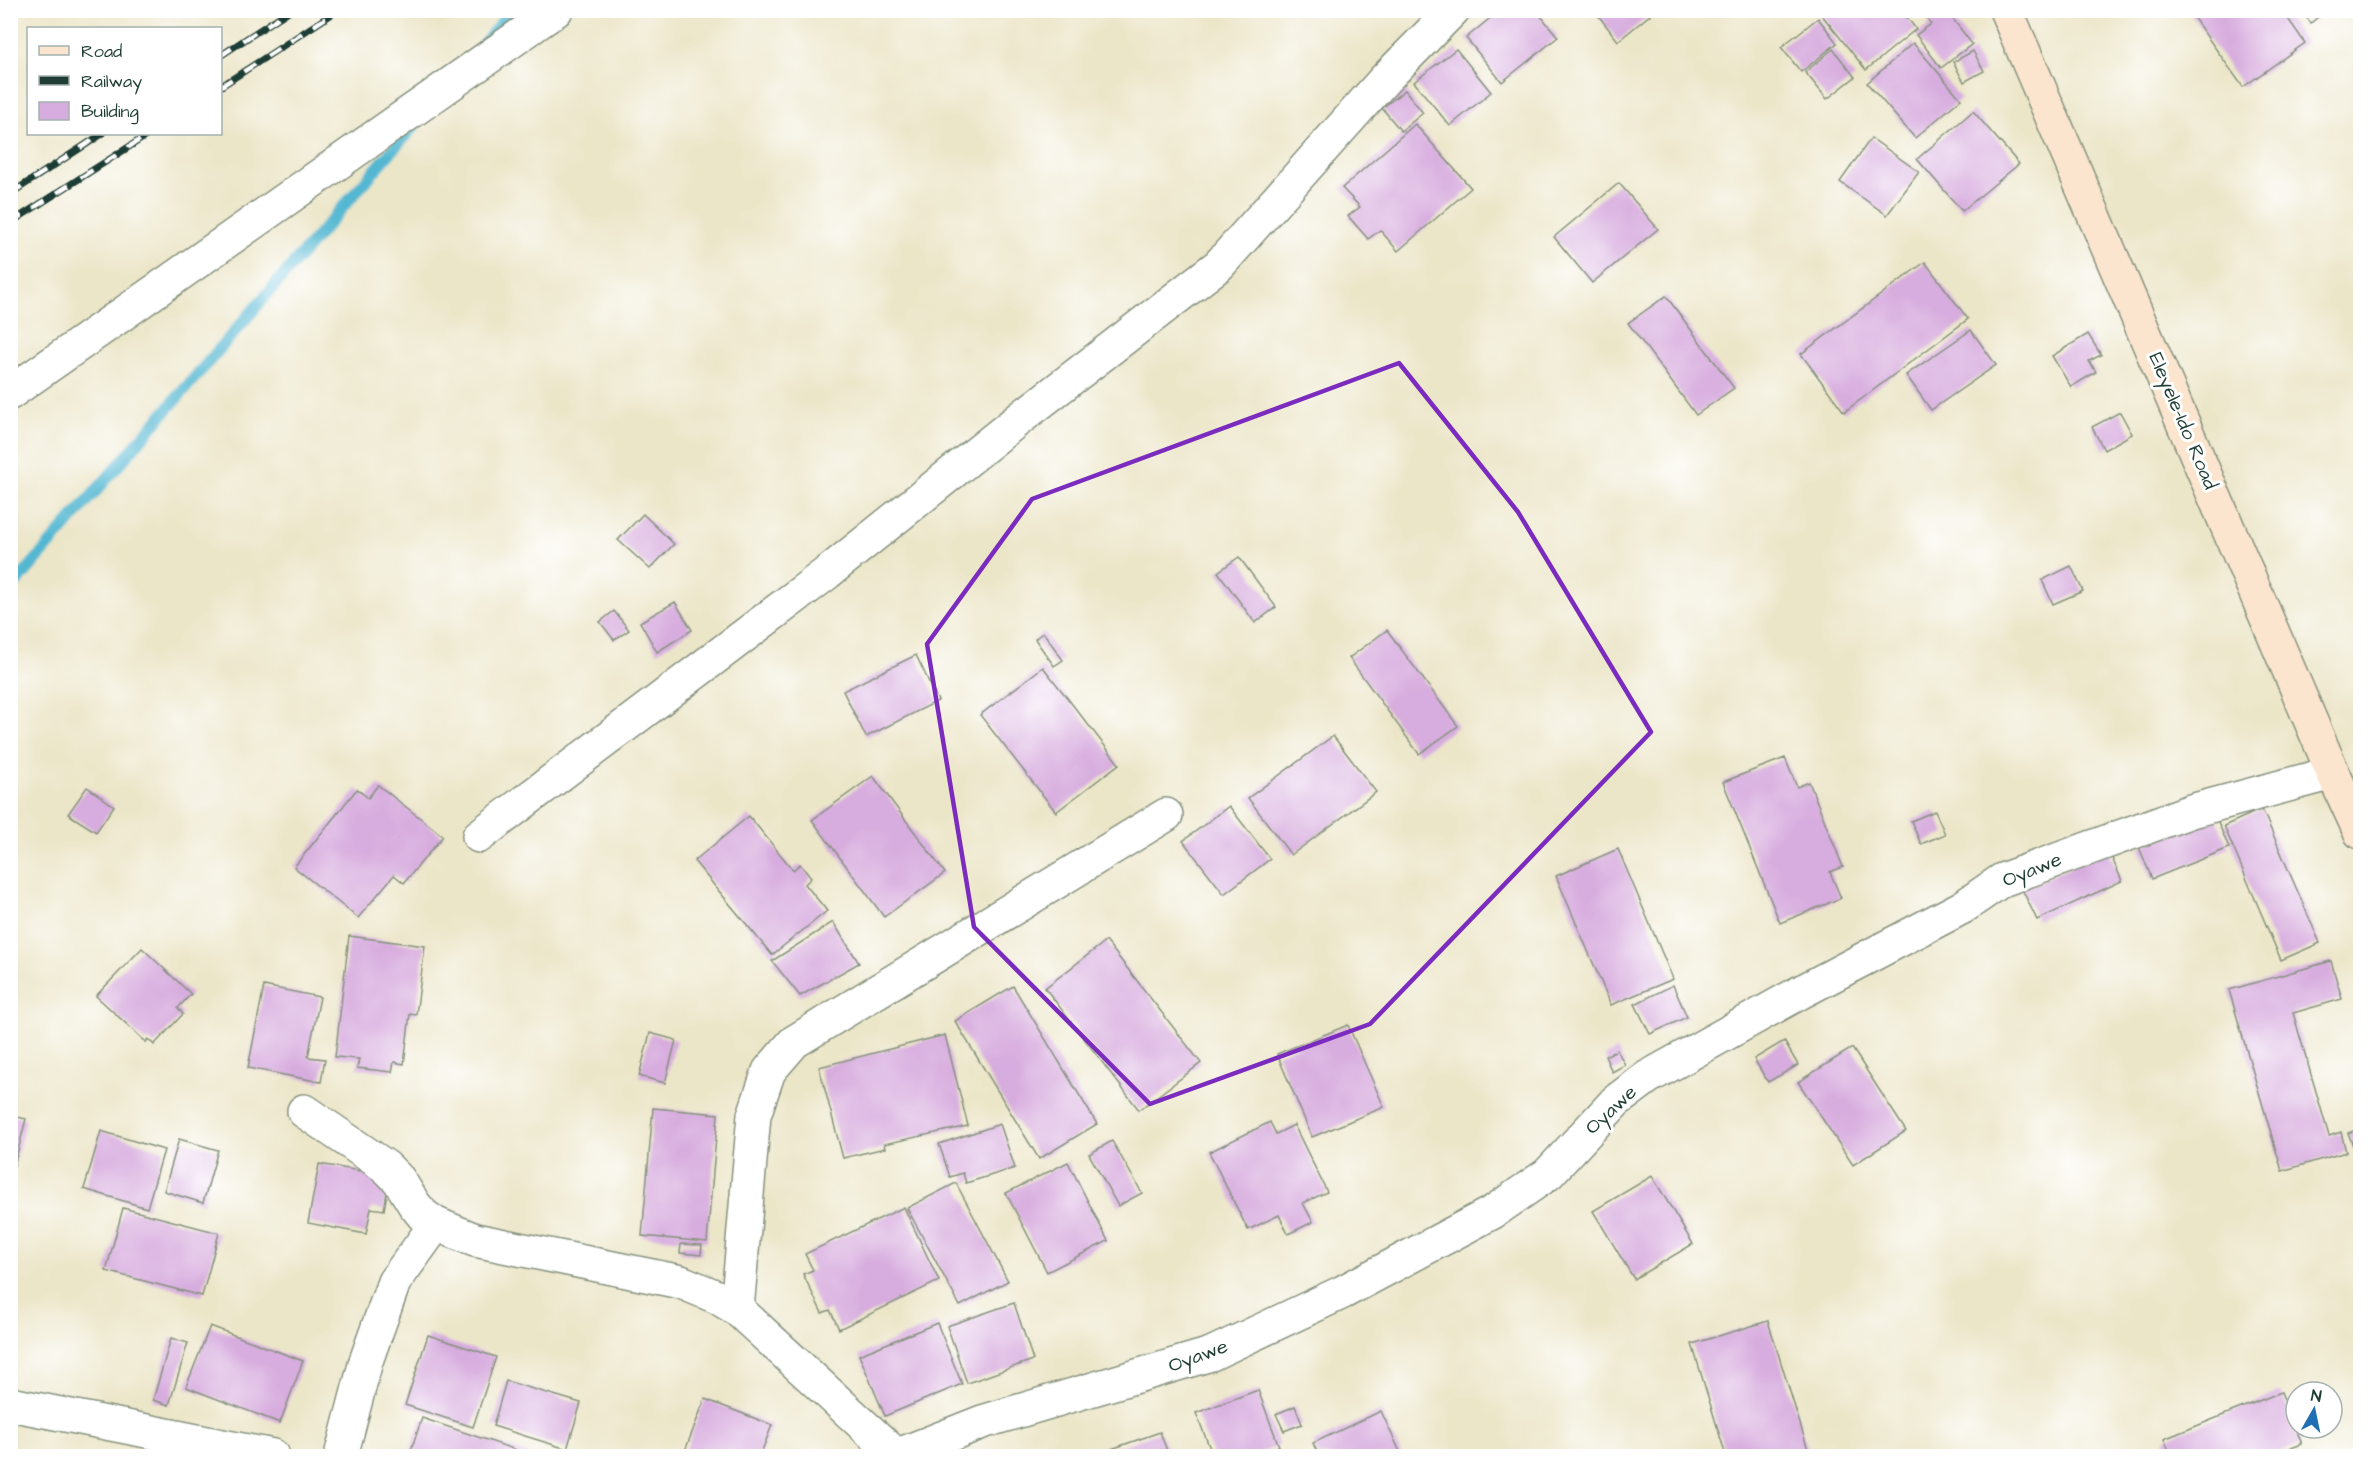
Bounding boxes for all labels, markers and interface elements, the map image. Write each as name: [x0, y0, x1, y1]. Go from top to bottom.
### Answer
legend: [27, 27, 222, 135]
text: Road: [81, 39, 122, 64]
text: Railway: [81, 69, 142, 95]
text: Building: [81, 99, 139, 125]
street label: Eleyele-Ido Road: [2141, 348, 2224, 494]
street label: Oyawe: [1998, 845, 2066, 895]
street label: Oyawe: [1579, 1079, 1644, 1142]
street label: Oyawe: [1164, 1332, 1232, 1381]
north arrow: [2284, 1380, 2344, 1440]
text: N: [2310, 1385, 2323, 1408]

